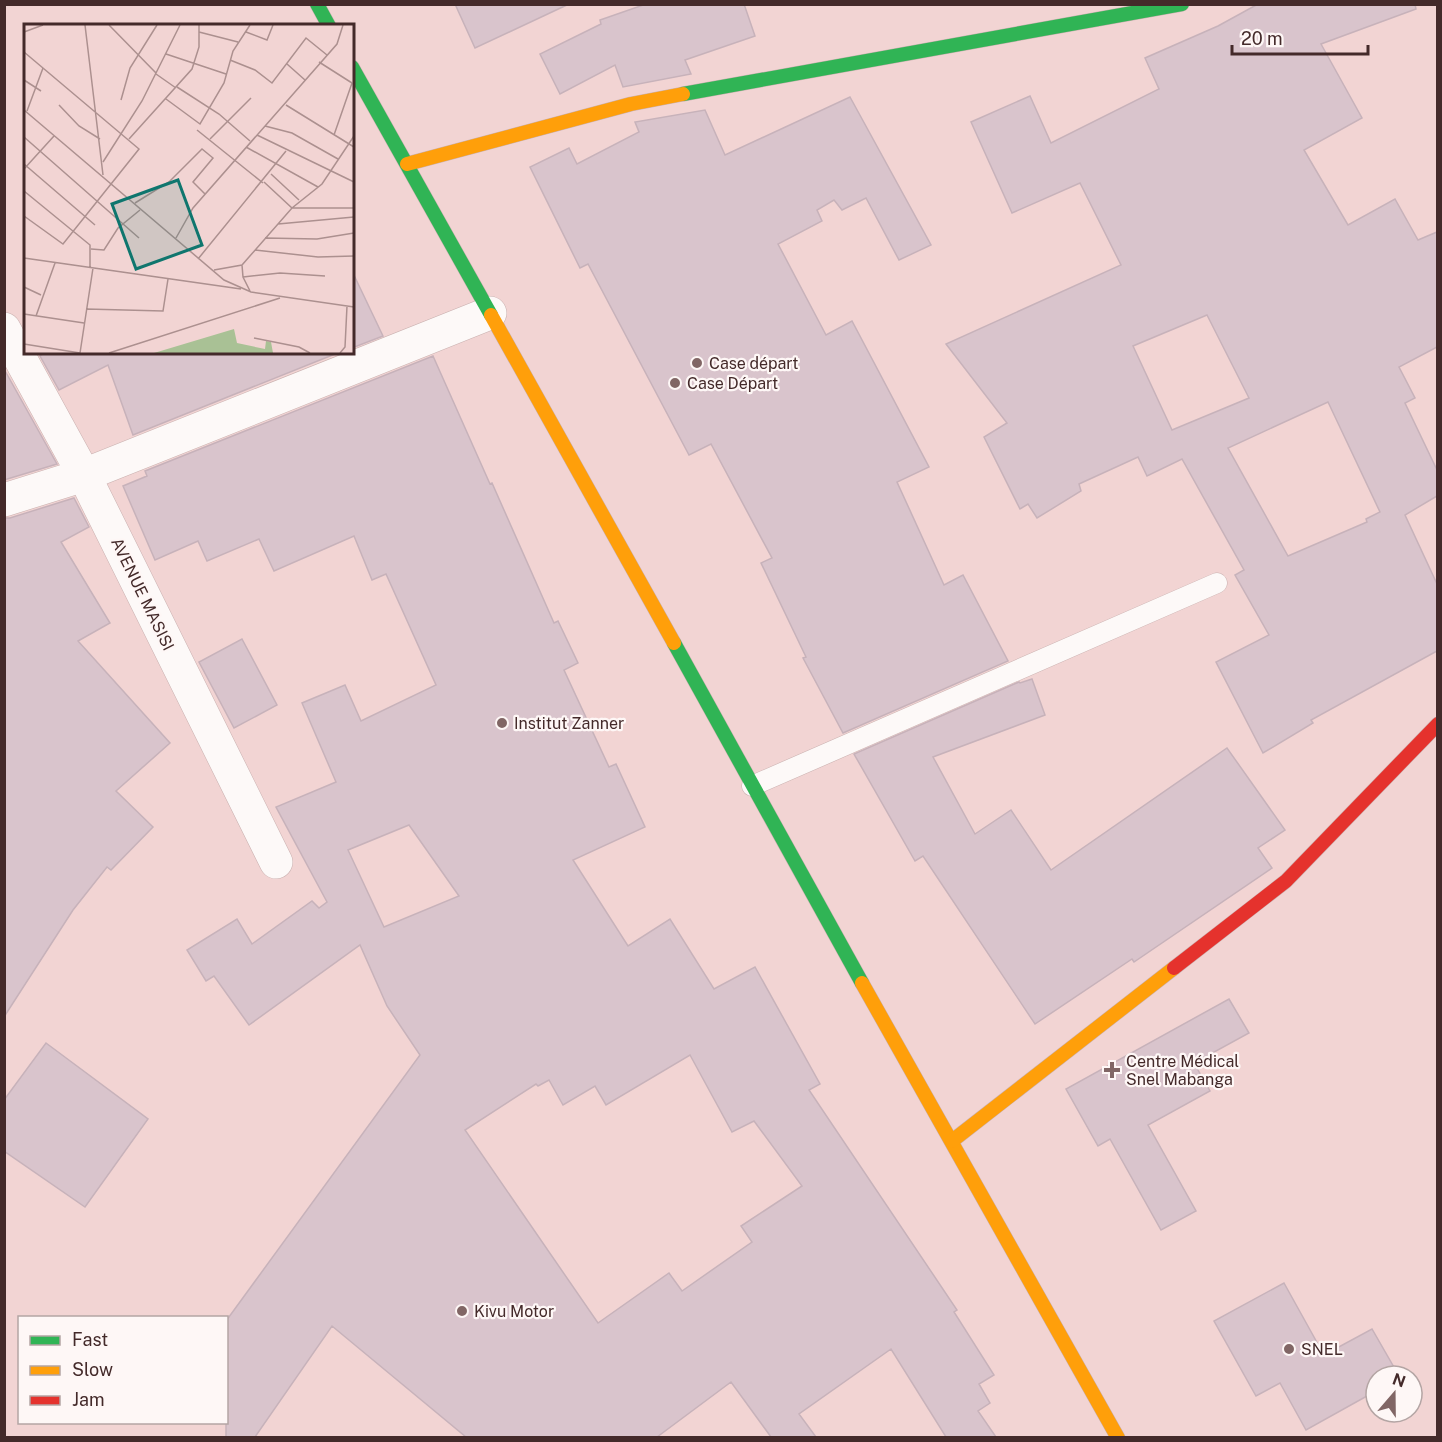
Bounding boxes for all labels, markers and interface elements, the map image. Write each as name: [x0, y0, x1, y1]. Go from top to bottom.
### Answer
scale bar: [1232, 18, 1368, 56]
inset map: [24, 24, 354, 354]
text: 20 m: [1241, 28, 1283, 49]
place label: Case départ: [709, 354, 799, 373]
marker: Case départ: [690, 356, 704, 370]
place label: Case Départ: [687, 374, 778, 393]
marker: Case Départ: [668, 376, 682, 390]
street label: AVENUE MASISI: [107, 535, 178, 654]
place label: Institut Zanner: [514, 714, 624, 733]
marker: Institut Zanner: [495, 716, 509, 730]
place label: Centre Médical Snel Mabanga: [1126, 1052, 1239, 1089]
marker: Centre Médical Snel Mabanga: [1103, 1061, 1121, 1079]
place label: Kivu Motor: [474, 1302, 554, 1321]
marker: Kivu Motor: [455, 1304, 469, 1318]
legend: [18, 1316, 228, 1424]
text: Fast: [72, 1329, 108, 1350]
place label: SNEL: [1301, 1340, 1343, 1359]
marker: SNEL: [1282, 1342, 1296, 1356]
text: Slow: [72, 1359, 113, 1380]
north arrow: [1364, 1364, 1424, 1424]
text: N: [1390, 1369, 1408, 1391]
text: Jam: [72, 1389, 105, 1410]

